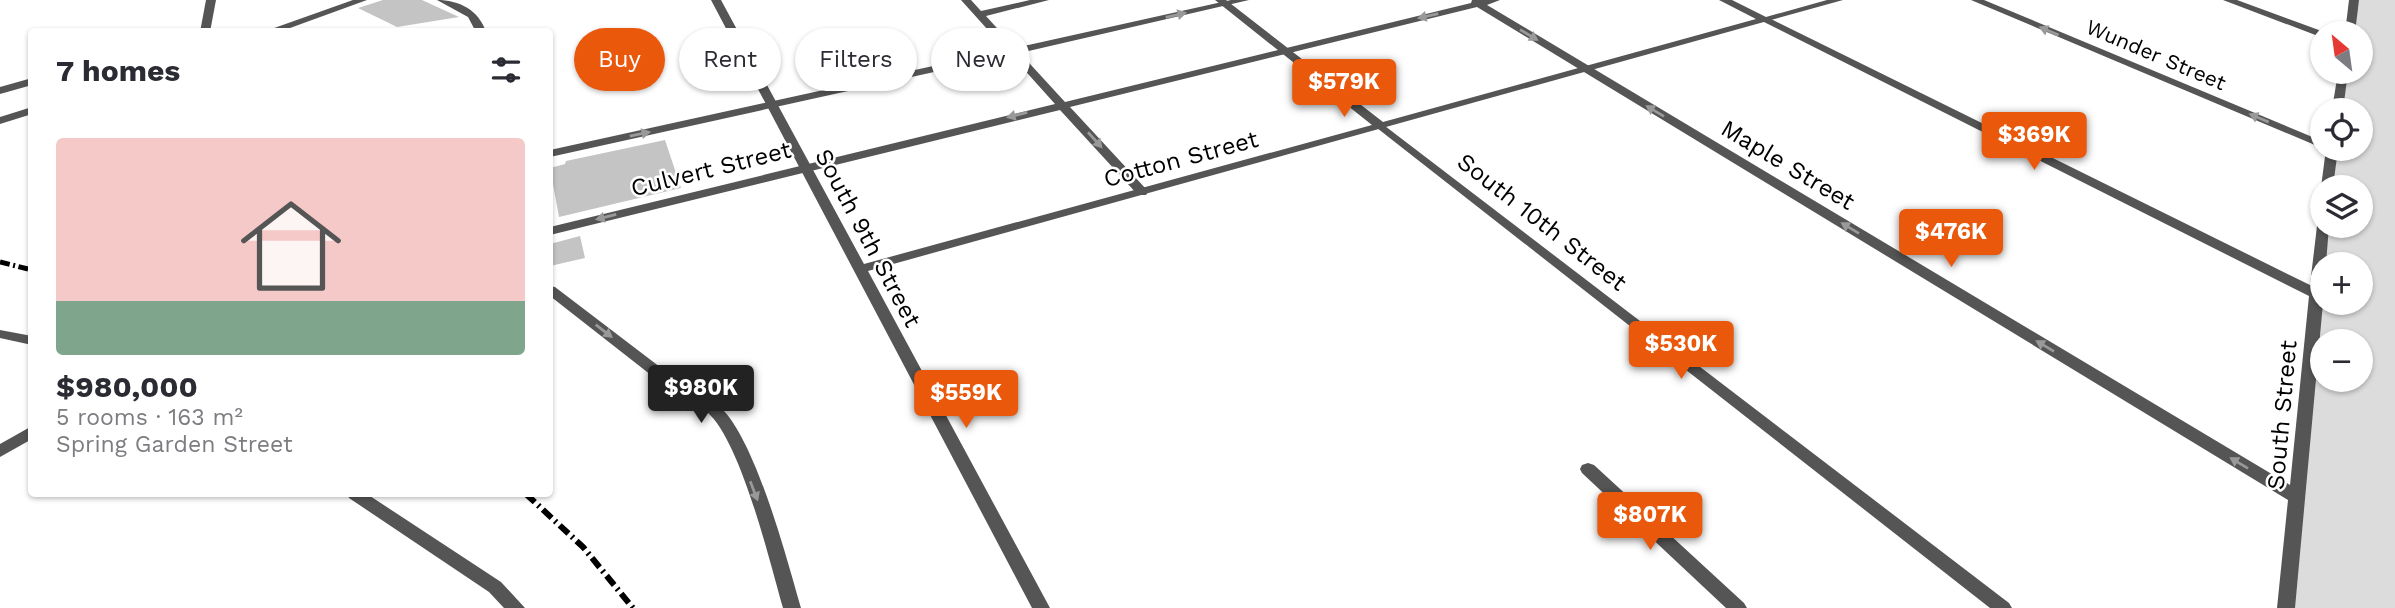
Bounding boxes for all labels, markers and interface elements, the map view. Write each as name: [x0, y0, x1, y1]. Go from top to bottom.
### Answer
one-way arrow: [1165, 10, 1187, 21]
one-way arrow: [1417, 11, 1439, 22]
street label: Wunder Street: [2083, 14, 2230, 95]
north arrow: [2310, 21, 2373, 84]
map controls: [2310, 21, 2373, 392]
one-way arrow: [2039, 25, 2060, 36]
chip: Buy: [574, 28, 665, 91]
chip: Rent: [679, 28, 781, 91]
chip: Filters: [795, 28, 917, 91]
chip: New: [931, 28, 1030, 91]
one-way arrow: [1519, 28, 1538, 41]
icon: filters: [487, 51, 525, 89]
text: 7 homes: [56, 53, 180, 88]
pin: $579K: [1295, 60, 1393, 119]
text: $579K: [1308, 68, 1380, 95]
button: locate: [2310, 98, 2373, 161]
one-way arrow: [1645, 104, 1664, 117]
one-way arrow: [1006, 110, 1028, 121]
pin: $369K: [1985, 113, 2083, 172]
one-way arrow: [2249, 113, 2270, 124]
street label: Maple Street: [1716, 114, 1860, 216]
text: $369K: [1998, 121, 2070, 148]
street label: Cotton Street: [1101, 125, 1261, 193]
one-way arrow: [629, 129, 651, 140]
one-way arrow: [1087, 131, 1103, 149]
street label: Culvert Street: [628, 136, 794, 202]
street label: South 9th Street: [809, 144, 927, 332]
street label: South 10th Street: [1452, 147, 1632, 297]
button: layers: [2310, 175, 2373, 238]
icon: home: [228, 183, 354, 309]
pin: $476K: [1902, 210, 2000, 269]
one-way arrow: [595, 212, 617, 223]
text: $476K: [1915, 218, 1987, 245]
one-way arrow: [1840, 222, 1859, 234]
button: +: [2310, 252, 2373, 315]
pin: $530K: [1632, 322, 1730, 381]
one-way arrow: [594, 324, 612, 339]
button: −: [2310, 329, 2373, 392]
text: $530K: [1645, 330, 1717, 357]
one-way arrow: [2035, 339, 2054, 352]
street label: South Street: [2262, 339, 2302, 491]
pin: $980K: [652, 366, 750, 425]
text: $980,000: [56, 369, 198, 404]
pin: $559K: [917, 370, 1015, 430]
text: $980K: [664, 374, 738, 401]
text: $559K: [930, 379, 1002, 406]
text: 5 rooms · 163 m²: [56, 404, 243, 431]
text: Spring Garden Street: [56, 431, 293, 458]
one-way arrow: [2230, 457, 2249, 469]
one-way arrow: [749, 481, 760, 502]
pin: $807K: [1601, 492, 1699, 552]
text: $807K: [1613, 501, 1687, 528]

